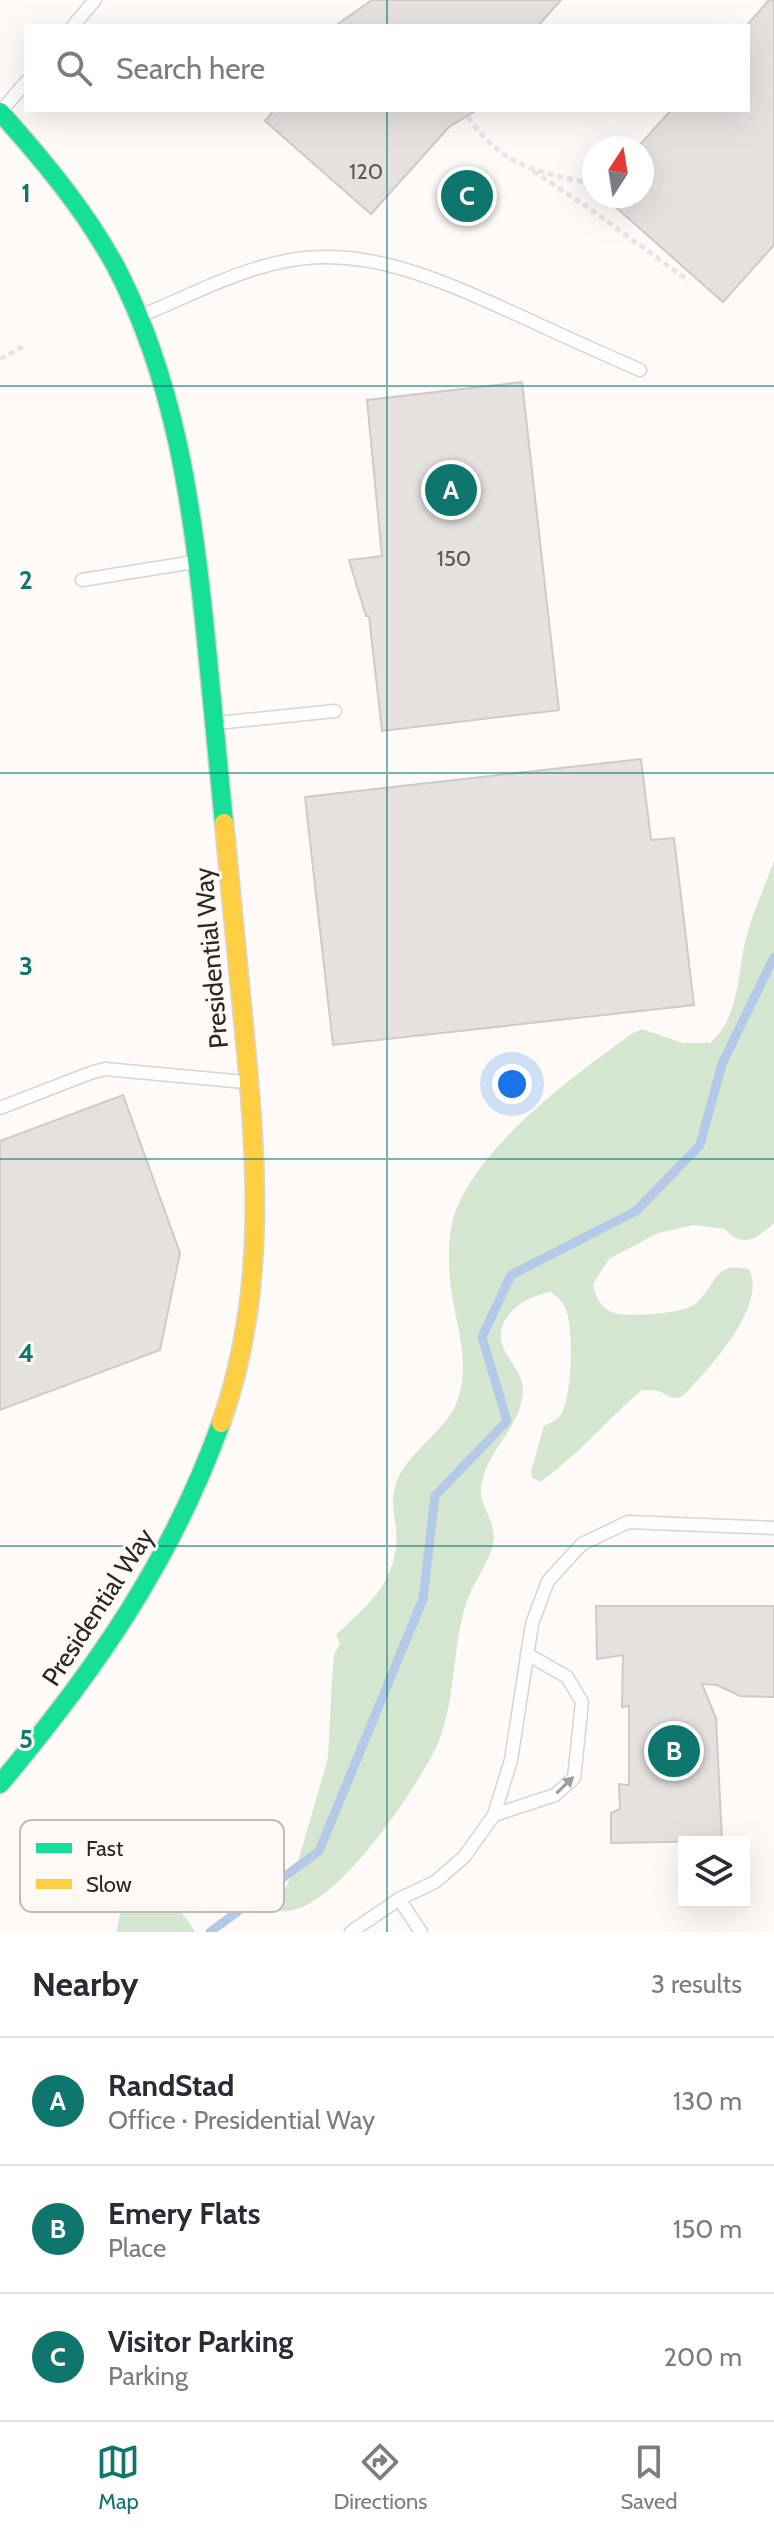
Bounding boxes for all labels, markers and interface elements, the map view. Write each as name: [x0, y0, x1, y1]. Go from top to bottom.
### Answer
search box: [24, 24, 750, 112]
icon: search: [52, 46, 96, 90]
text: Search here: [116, 50, 265, 87]
north arrow: [582, 136, 654, 208]
house number: 120: [349, 158, 383, 185]
pin: C: [441, 166, 493, 226]
text: 1: [21, 177, 31, 209]
pin: A: [425, 460, 477, 520]
house number: 150: [437, 545, 471, 572]
text: 2: [19, 564, 33, 596]
street label: Presidential Way: [187, 866, 235, 1050]
text: 3: [19, 950, 33, 982]
your location: [492, 1064, 532, 1104]
text: 4: [18, 1337, 34, 1369]
street label: Presidential Way: [35, 1522, 161, 1692]
pin: B: [648, 1721, 700, 1781]
text: 5: [19, 1723, 33, 1755]
one-way arrow: [555, 1777, 574, 1795]
legend: [20, 1820, 284, 1912]
text: Fast: [86, 1835, 124, 1862]
map controls: [678, 1836, 750, 1908]
button: layers: [678, 1836, 750, 1908]
text: Slow: [86, 1871, 132, 1898]
text: Nearby: [32, 1963, 139, 2005]
text: 3 results: [651, 1968, 742, 2000]
text: RandStad: [108, 2067, 234, 2104]
text: A: [50, 2085, 66, 2117]
text: 130 m: [673, 2085, 742, 2117]
text: Office · Presidential Way: [108, 2104, 375, 2136]
text: Emery Flats: [108, 2195, 260, 2232]
text: B: [50, 2213, 66, 2245]
text: 150 m: [673, 2213, 742, 2245]
text: Place: [108, 2232, 166, 2264]
text: Visitor Parking: [108, 2323, 293, 2360]
text: C: [50, 2341, 66, 2373]
text: 200 m: [663, 2341, 742, 2373]
text: Parking: [108, 2360, 188, 2392]
tab: Map: [96, 2440, 140, 2515]
tab: Directions: [333, 2440, 427, 2515]
tab: Saved: [620, 2440, 678, 2515]

